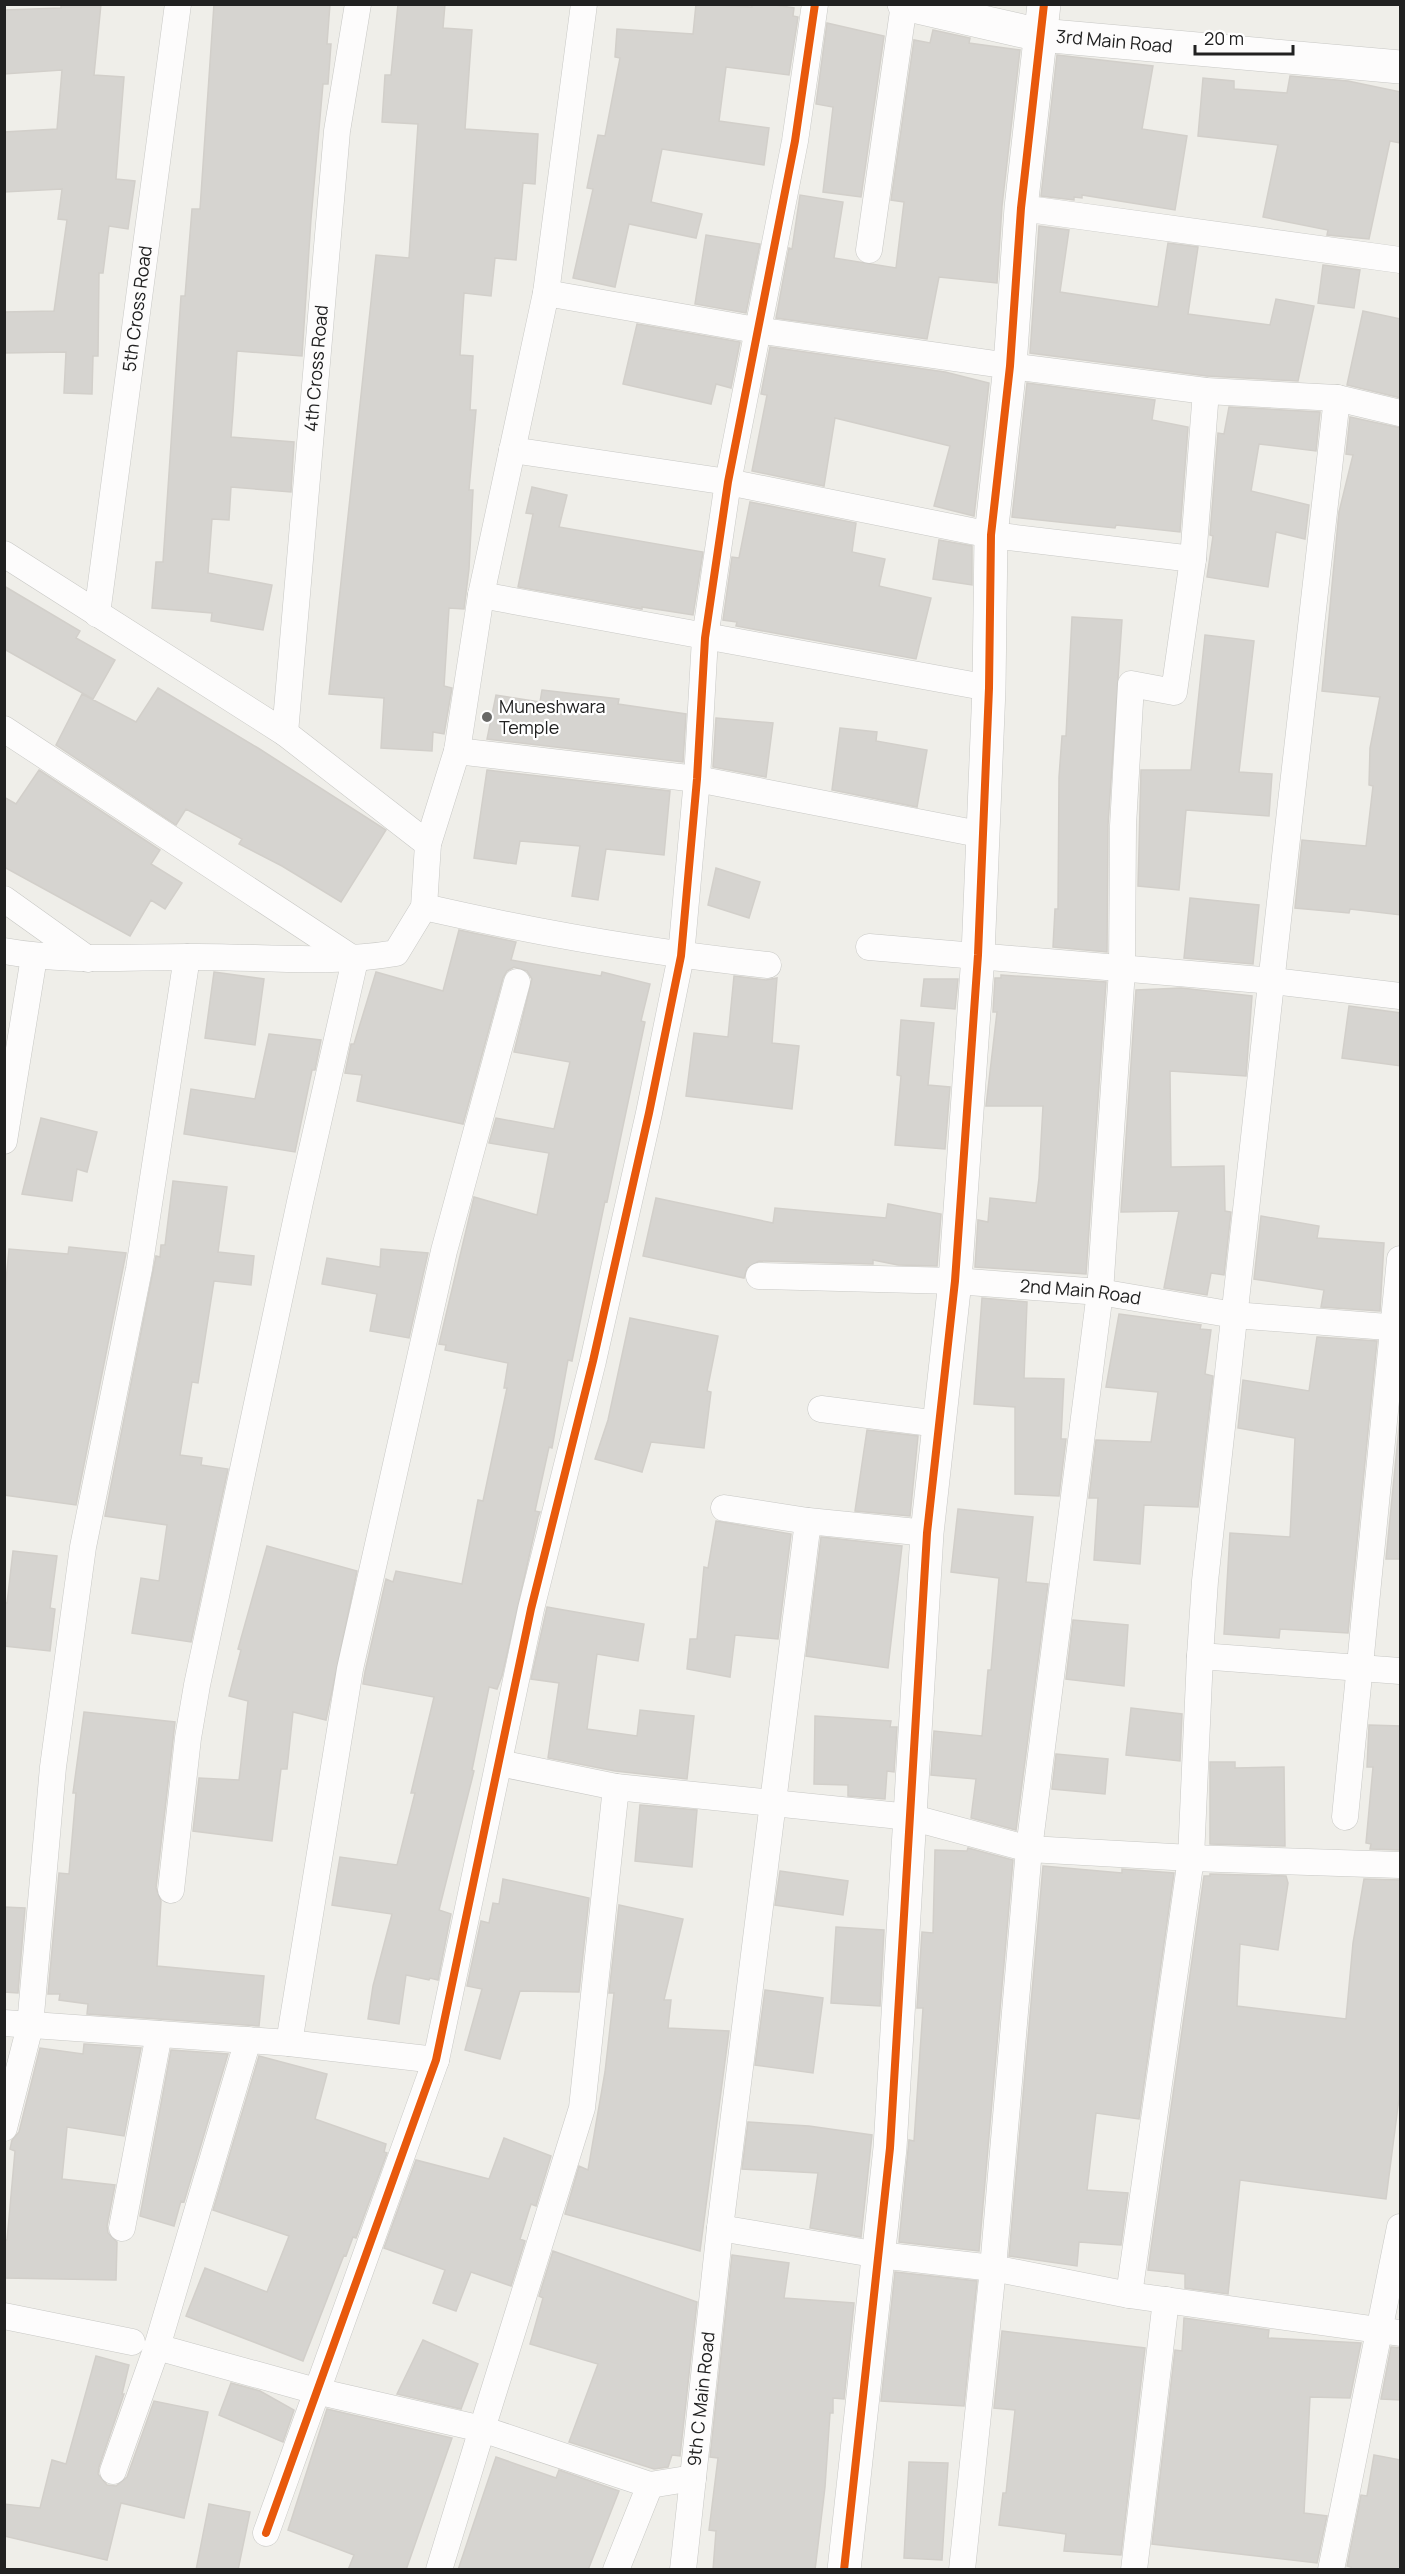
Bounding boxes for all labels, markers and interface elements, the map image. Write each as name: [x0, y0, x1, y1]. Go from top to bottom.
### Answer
scale bar: [1195, 18, 1292, 56]
street label: 3rd Main Road: [1055, 23, 1174, 58]
text: 20 m: [1204, 26, 1244, 50]
street label: 5th Cross Road: [116, 244, 157, 373]
street label: 4th Cross Road: [298, 304, 333, 433]
place label: Muneshwara Temple: [499, 694, 606, 739]
marker: Muneshwara Temple: [480, 710, 494, 724]
street label: 2nd Main Road: [1019, 1273, 1143, 1310]
street label: 9th C Main Road: [681, 2330, 720, 2468]

